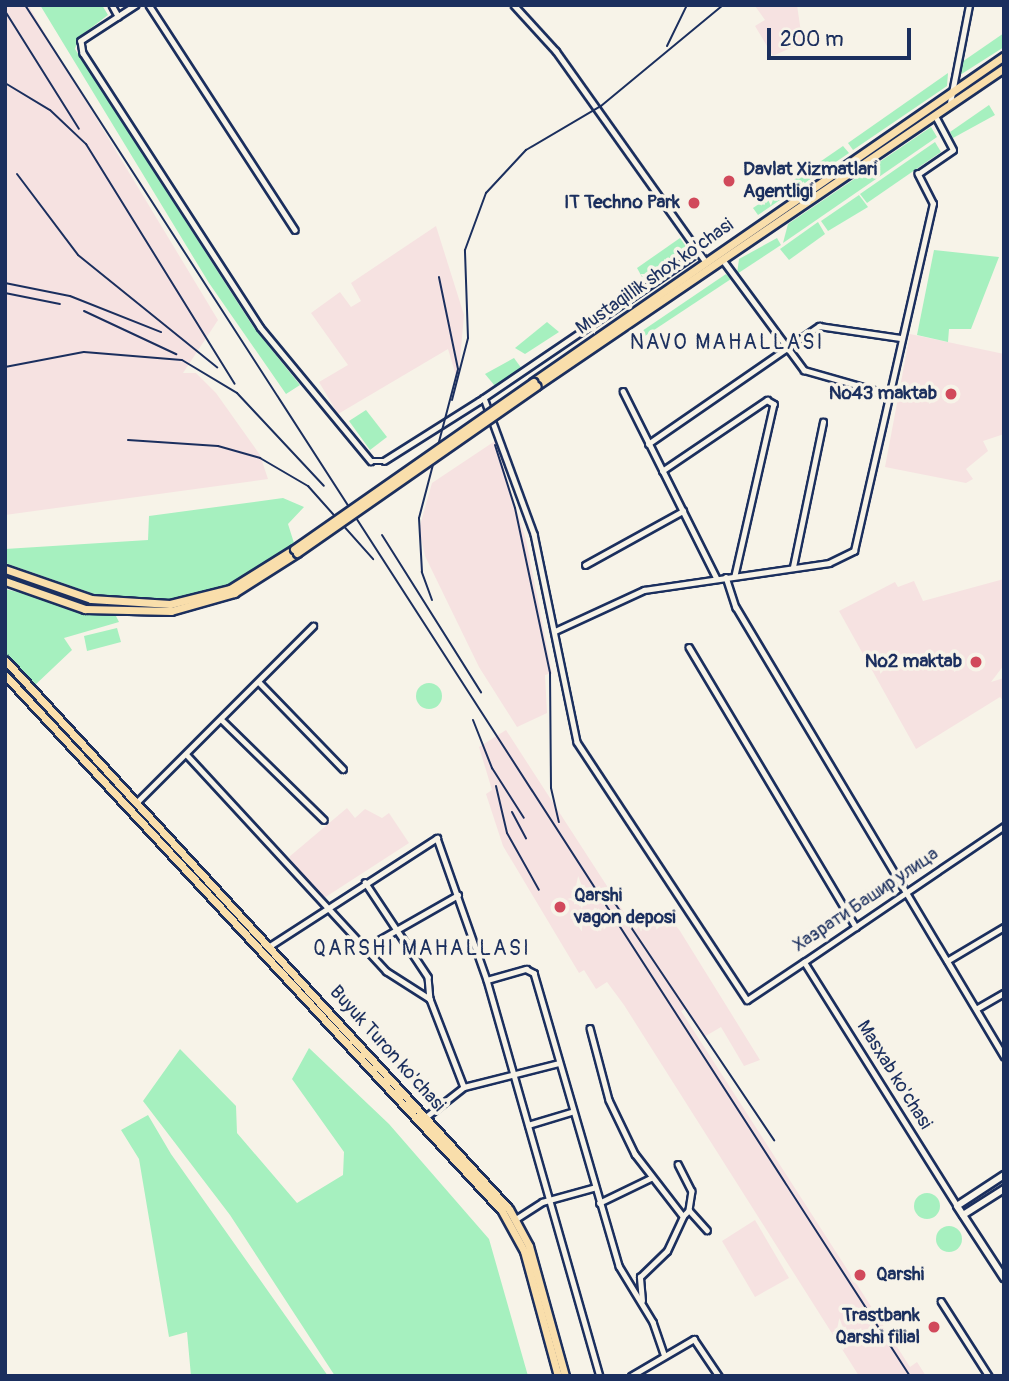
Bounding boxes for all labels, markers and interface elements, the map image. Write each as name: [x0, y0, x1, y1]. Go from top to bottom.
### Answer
scale bar: [771, 14, 914, 58]
text: 200 m: [780, 26, 844, 53]
place label: Davlat Xizmatlari Agentligi: [743, 159, 877, 203]
marker: Davlat Xizmatlari Agentligi: [721, 173, 737, 189]
place label: IT Techno Park: [564, 192, 680, 214]
marker: IT Techno Park: [686, 195, 702, 211]
street label: Mustaqillik shox ko'chasi: [572, 214, 738, 340]
district label: NAVO MAHALLASI: [631, 330, 823, 356]
place label: №43 maktab: [829, 383, 937, 405]
marker: №43 maktab: [943, 386, 959, 402]
place label: №2 maktab: [865, 651, 962, 673]
marker: №2 maktab: [968, 654, 984, 670]
street label: Хазрати Башир улица: [789, 843, 943, 957]
place label: Qarshi vagon deposi: [574, 885, 676, 929]
marker: Qarshi vagon deposi: [552, 899, 568, 915]
district label: QARSHI MAHALLASI: [315, 936, 529, 962]
street label: Buyuk Turon ko'chasi: [324, 981, 450, 1117]
street label: Masxab ko'chasi: [851, 1016, 937, 1134]
place label: Qarshi: [876, 1264, 924, 1286]
marker: Qarshi: [850, 1265, 870, 1285]
place label: Trastbank Qarshi filial: [835, 1305, 920, 1349]
marker: Trastbank Qarshi filial: [926, 1319, 942, 1335]

